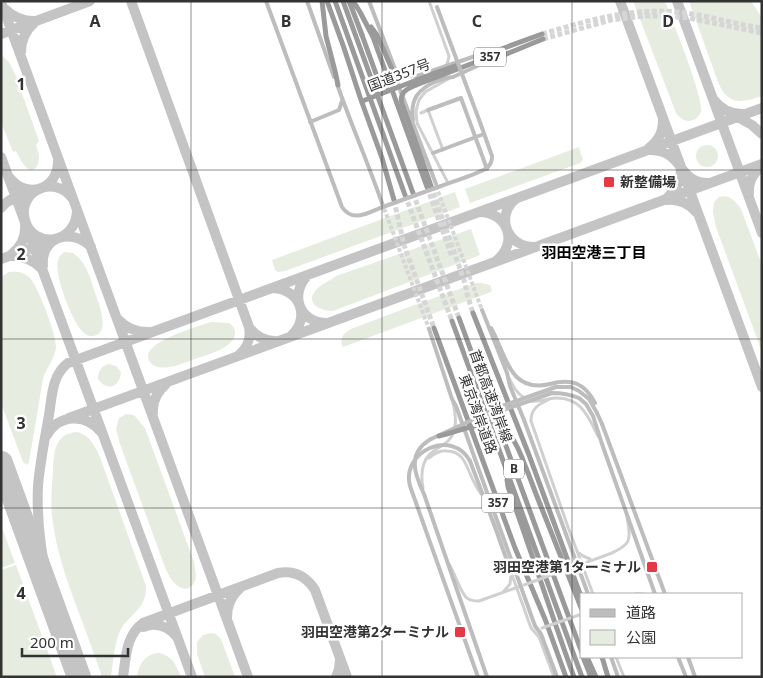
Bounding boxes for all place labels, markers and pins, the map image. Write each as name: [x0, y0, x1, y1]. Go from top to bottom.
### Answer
place label: 新整備場: [620, 172, 676, 191]
marker: 新整備場: [602, 175, 616, 189]
place label: 羽田空港第1ターミナル: [493, 557, 641, 576]
marker: 羽田空港第1ターミナル: [645, 560, 659, 574]
place label: 羽田空港第2ターミナル: [301, 622, 449, 641]
marker: 羽田空港第2ターミナル: [453, 625, 467, 639]

